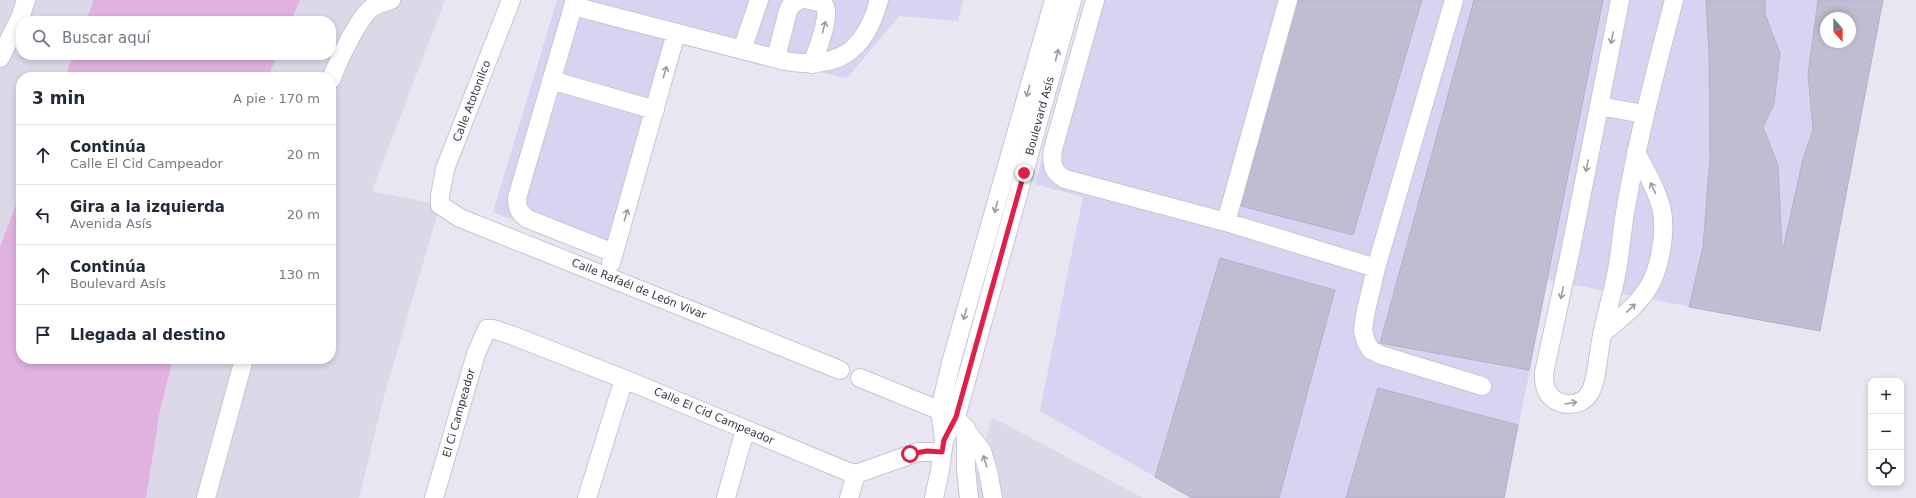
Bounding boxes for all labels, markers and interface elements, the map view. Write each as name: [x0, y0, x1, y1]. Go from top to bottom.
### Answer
north arrow: [1820, 12, 1856, 48]
search box: [16, 16, 336, 60]
one-way arrow: [821, 21, 828, 34]
icon: search: [30, 27, 52, 49]
text: Buscar aquí: [62, 29, 150, 47]
one-way arrow: [1608, 31, 1616, 44]
one-way arrow: [1053, 48, 1061, 61]
street label: Calle Atotonilco: [451, 58, 494, 144]
one-way arrow: [662, 66, 670, 79]
street label: Boulevard Asís: [1023, 75, 1057, 157]
one-way arrow: [1024, 85, 1031, 98]
text: 3 min: [32, 88, 85, 108]
text: A pie · 170 m: [233, 91, 320, 106]
text: Continúa: [70, 138, 146, 156]
icon: ahead: [32, 144, 54, 166]
text: 20 m: [287, 147, 320, 162]
text: Calle El Cid Campeador: [70, 156, 223, 171]
one-way arrow: [1583, 159, 1591, 172]
route end: [1015, 164, 1033, 182]
one-way arrow: [1649, 183, 1656, 195]
text: Gira a la izquierda: [70, 198, 225, 216]
one-way arrow: [991, 200, 999, 213]
icon: left: [32, 204, 54, 226]
text: 20 m: [287, 207, 320, 222]
one-way arrow: [622, 209, 630, 222]
text: Avenida Asís: [70, 216, 152, 231]
street label: Calle Rafaél de León Vivar: [570, 256, 709, 322]
text: Continúa: [70, 258, 146, 276]
icon: ahead: [32, 264, 54, 286]
text: 130 m: [278, 267, 320, 282]
text: Boulevard Asís: [70, 276, 166, 291]
one-way arrow: [1557, 286, 1565, 299]
one-way arrow: [1626, 303, 1636, 313]
one-way arrow: [961, 307, 968, 320]
icon: arrive: [32, 324, 54, 346]
text: Llegada al destino: [70, 326, 225, 344]
street label: El Ci Campeador: [440, 367, 478, 459]
map controls: [1868, 378, 1904, 486]
button: +: [1868, 378, 1904, 414]
street label: Calle El Cid Campeador: [652, 385, 777, 447]
one-way arrow: [1564, 399, 1577, 407]
button: −: [1868, 414, 1904, 450]
route start: [901, 445, 919, 463]
button: locate: [1868, 450, 1904, 486]
one-way arrow: [981, 454, 988, 467]

